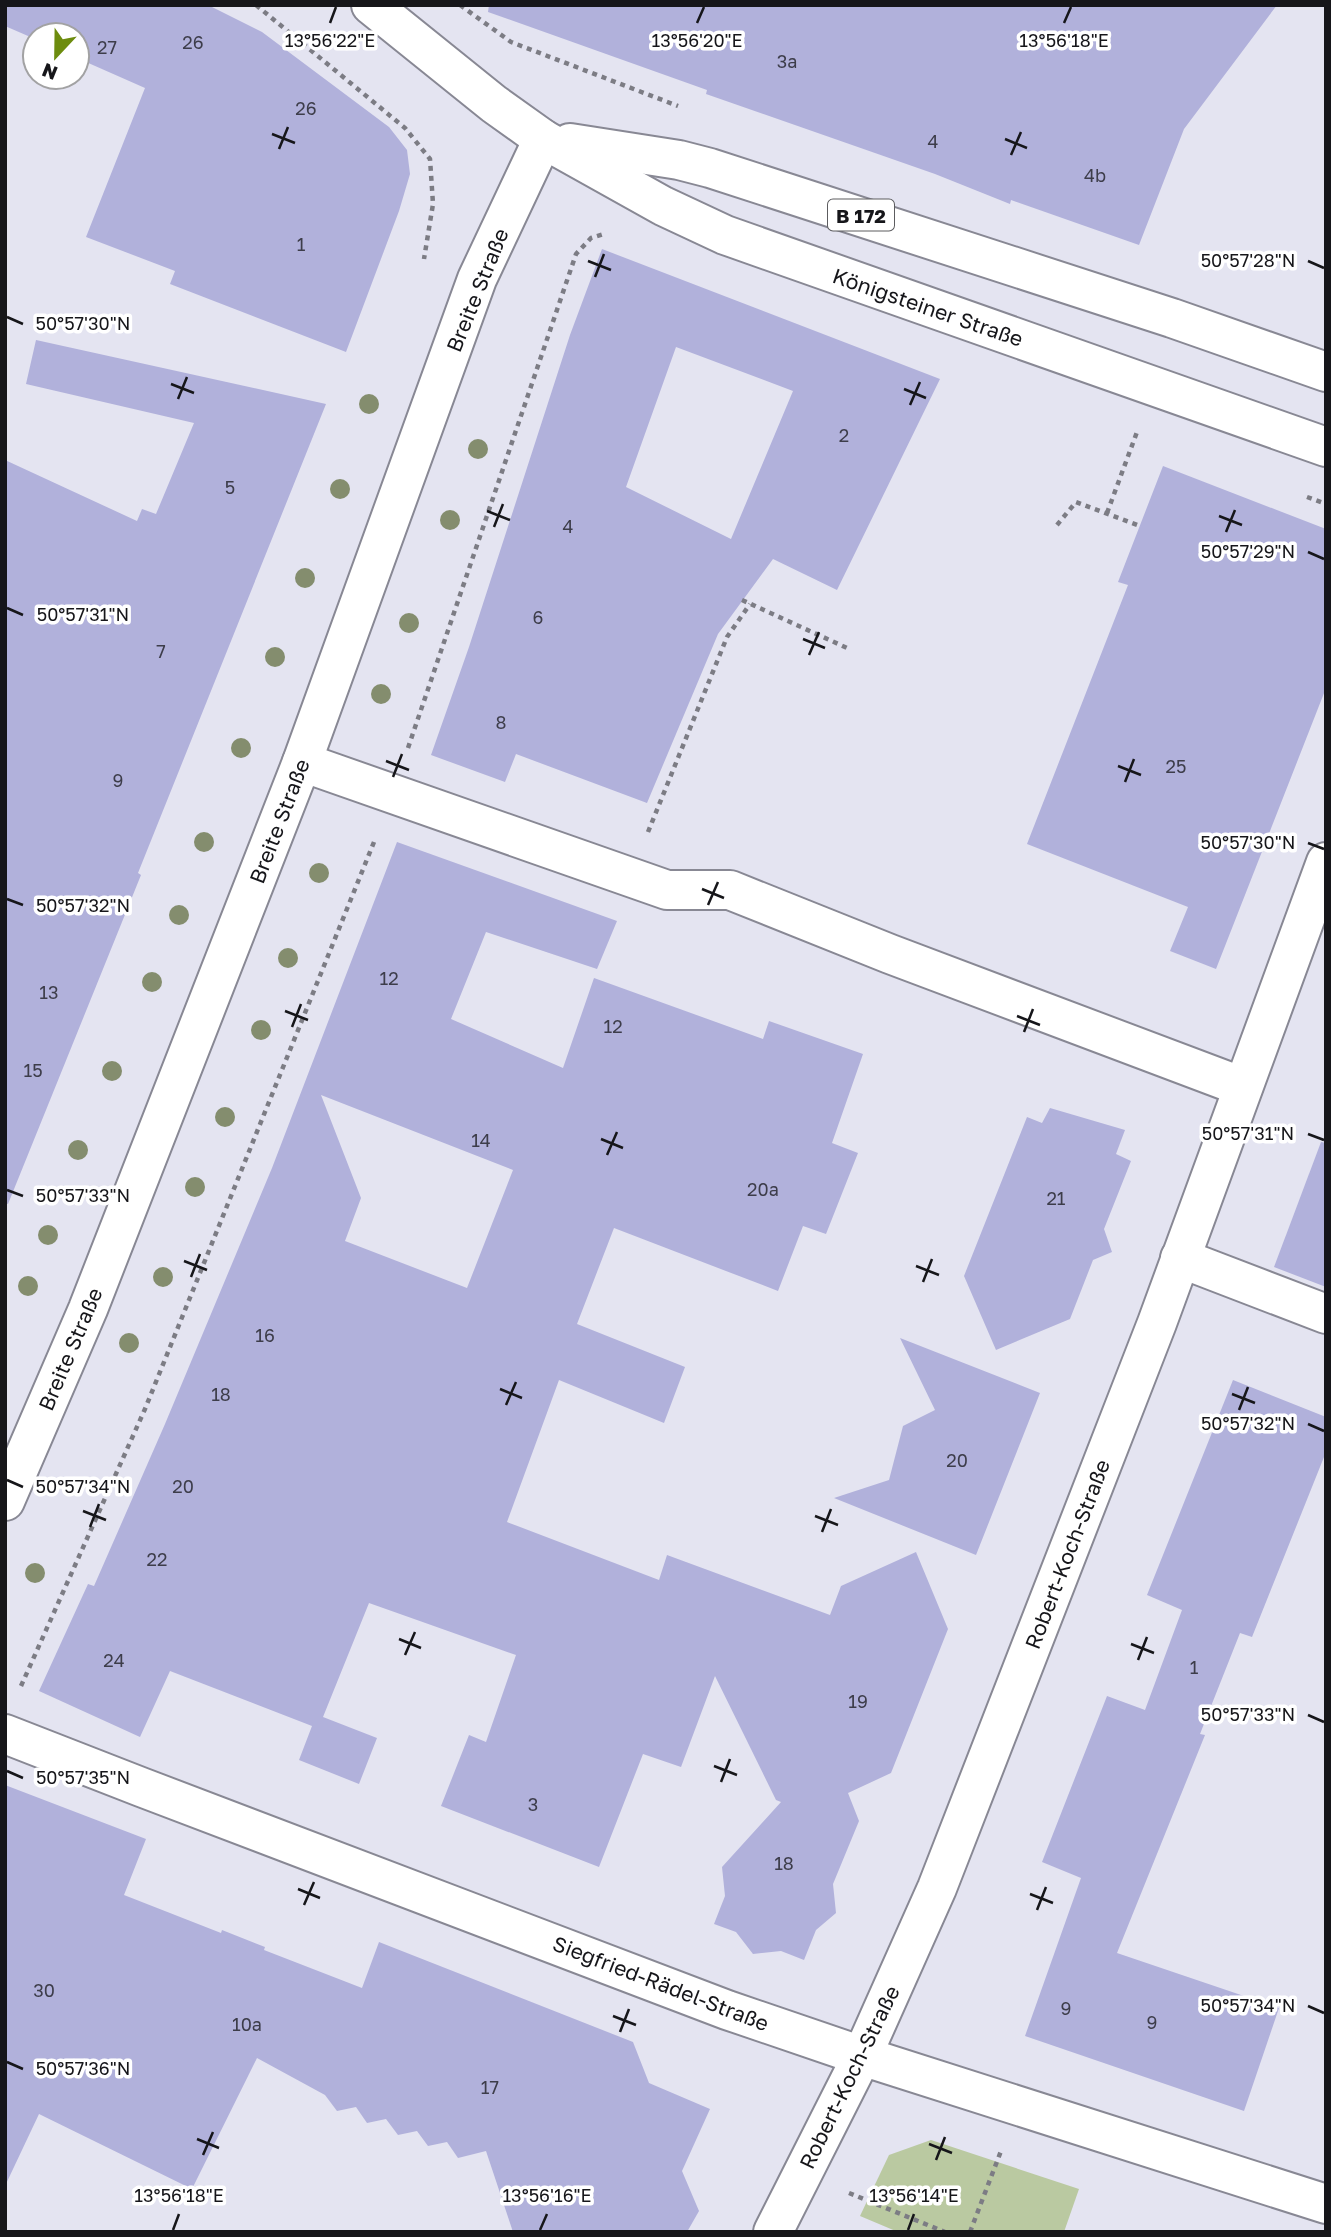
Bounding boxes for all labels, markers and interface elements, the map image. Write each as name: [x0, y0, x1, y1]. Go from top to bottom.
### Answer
north arrow: [21, 21, 91, 91]
text: 13°56'22"E: [285, 29, 375, 51]
text: 13°56'20"E: [651, 29, 743, 51]
text: 13°56'18"E: [1019, 29, 1109, 51]
house number: 26: [182, 31, 204, 53]
house number: 27: [97, 36, 117, 58]
house number: 3a: [777, 50, 797, 72]
text: N: [38, 59, 60, 86]
house number: 26: [295, 97, 317, 119]
house number: 4: [928, 130, 939, 152]
house number: 4b: [1084, 164, 1106, 186]
road number: B 172: [828, 200, 894, 230]
street label: Breite Straße: [440, 224, 514, 356]
house number: 1: [297, 233, 306, 255]
text: 50°57'28"N: [1201, 249, 1295, 271]
street label: Königsteiner Straße: [829, 262, 1027, 352]
text: 50°57'30"N: [36, 312, 130, 334]
house number: 2: [839, 424, 849, 446]
house number: 5: [225, 476, 235, 498]
house number: 4: [563, 515, 574, 537]
text: 50°57'29"N: [1201, 540, 1295, 562]
text: 50°57'31"N: [37, 603, 129, 625]
house number: 6: [533, 606, 543, 628]
house number: 7: [156, 640, 166, 662]
house number: 8: [496, 711, 506, 733]
street label: Breite Straße: [243, 755, 315, 887]
house number: 25: [1166, 755, 1186, 777]
house number: 9: [113, 769, 123, 791]
text: 50°57'30"N: [1201, 831, 1295, 853]
text: 50°57'32"N: [36, 894, 130, 916]
house number: 12: [379, 967, 399, 989]
house number: 13: [39, 981, 59, 1003]
house number: 12: [603, 1015, 623, 1037]
house number: 15: [23, 1059, 43, 1081]
text: 50°57'31"N: [1202, 1122, 1294, 1144]
house number: 14: [471, 1129, 491, 1151]
house number: 20a: [747, 1178, 779, 1200]
text: 50°57'33"N: [36, 1184, 130, 1206]
house number: 21: [1046, 1187, 1066, 1209]
street label: Breite Straße: [32, 1283, 108, 1415]
house number: 16: [255, 1324, 275, 1346]
house number: 18: [211, 1383, 231, 1405]
text: 50°57'32"N: [1201, 1412, 1295, 1434]
house number: 20: [946, 1449, 968, 1471]
street label: Robert-Koch-Straße: [1019, 1456, 1115, 1652]
text: 50°57'34"N: [36, 1475, 130, 1497]
house number: 20: [172, 1475, 194, 1497]
house number: 22: [147, 1548, 167, 1570]
house number: 24: [103, 1649, 125, 1671]
house number: 1: [1190, 1656, 1199, 1678]
house number: 19: [848, 1690, 868, 1712]
text: 50°57'33"N: [1201, 1703, 1295, 1725]
text: 50°57'35"N: [36, 1766, 130, 1788]
house number: 3: [528, 1793, 538, 1815]
house number: 18: [774, 1852, 794, 1874]
street label: Siegfried-Rädel-Straße: [549, 1930, 773, 2036]
house number: 30: [33, 1979, 55, 2001]
street label: Robert-Koch-Straße: [793, 1981, 905, 2173]
text: 50°57'34"N: [1201, 1994, 1295, 2016]
house number: 9: [1061, 1997, 1071, 2019]
house number: 9: [1147, 2011, 1157, 2033]
house number: 10a: [232, 2013, 262, 2035]
text: 50°57'36"N: [36, 2057, 130, 2079]
house number: 17: [481, 2076, 499, 2098]
text: 13°56'18"E: [134, 2184, 224, 2206]
text: 13°56'16"E: [502, 2184, 592, 2206]
text: 13°56'14"E: [869, 2184, 959, 2206]

